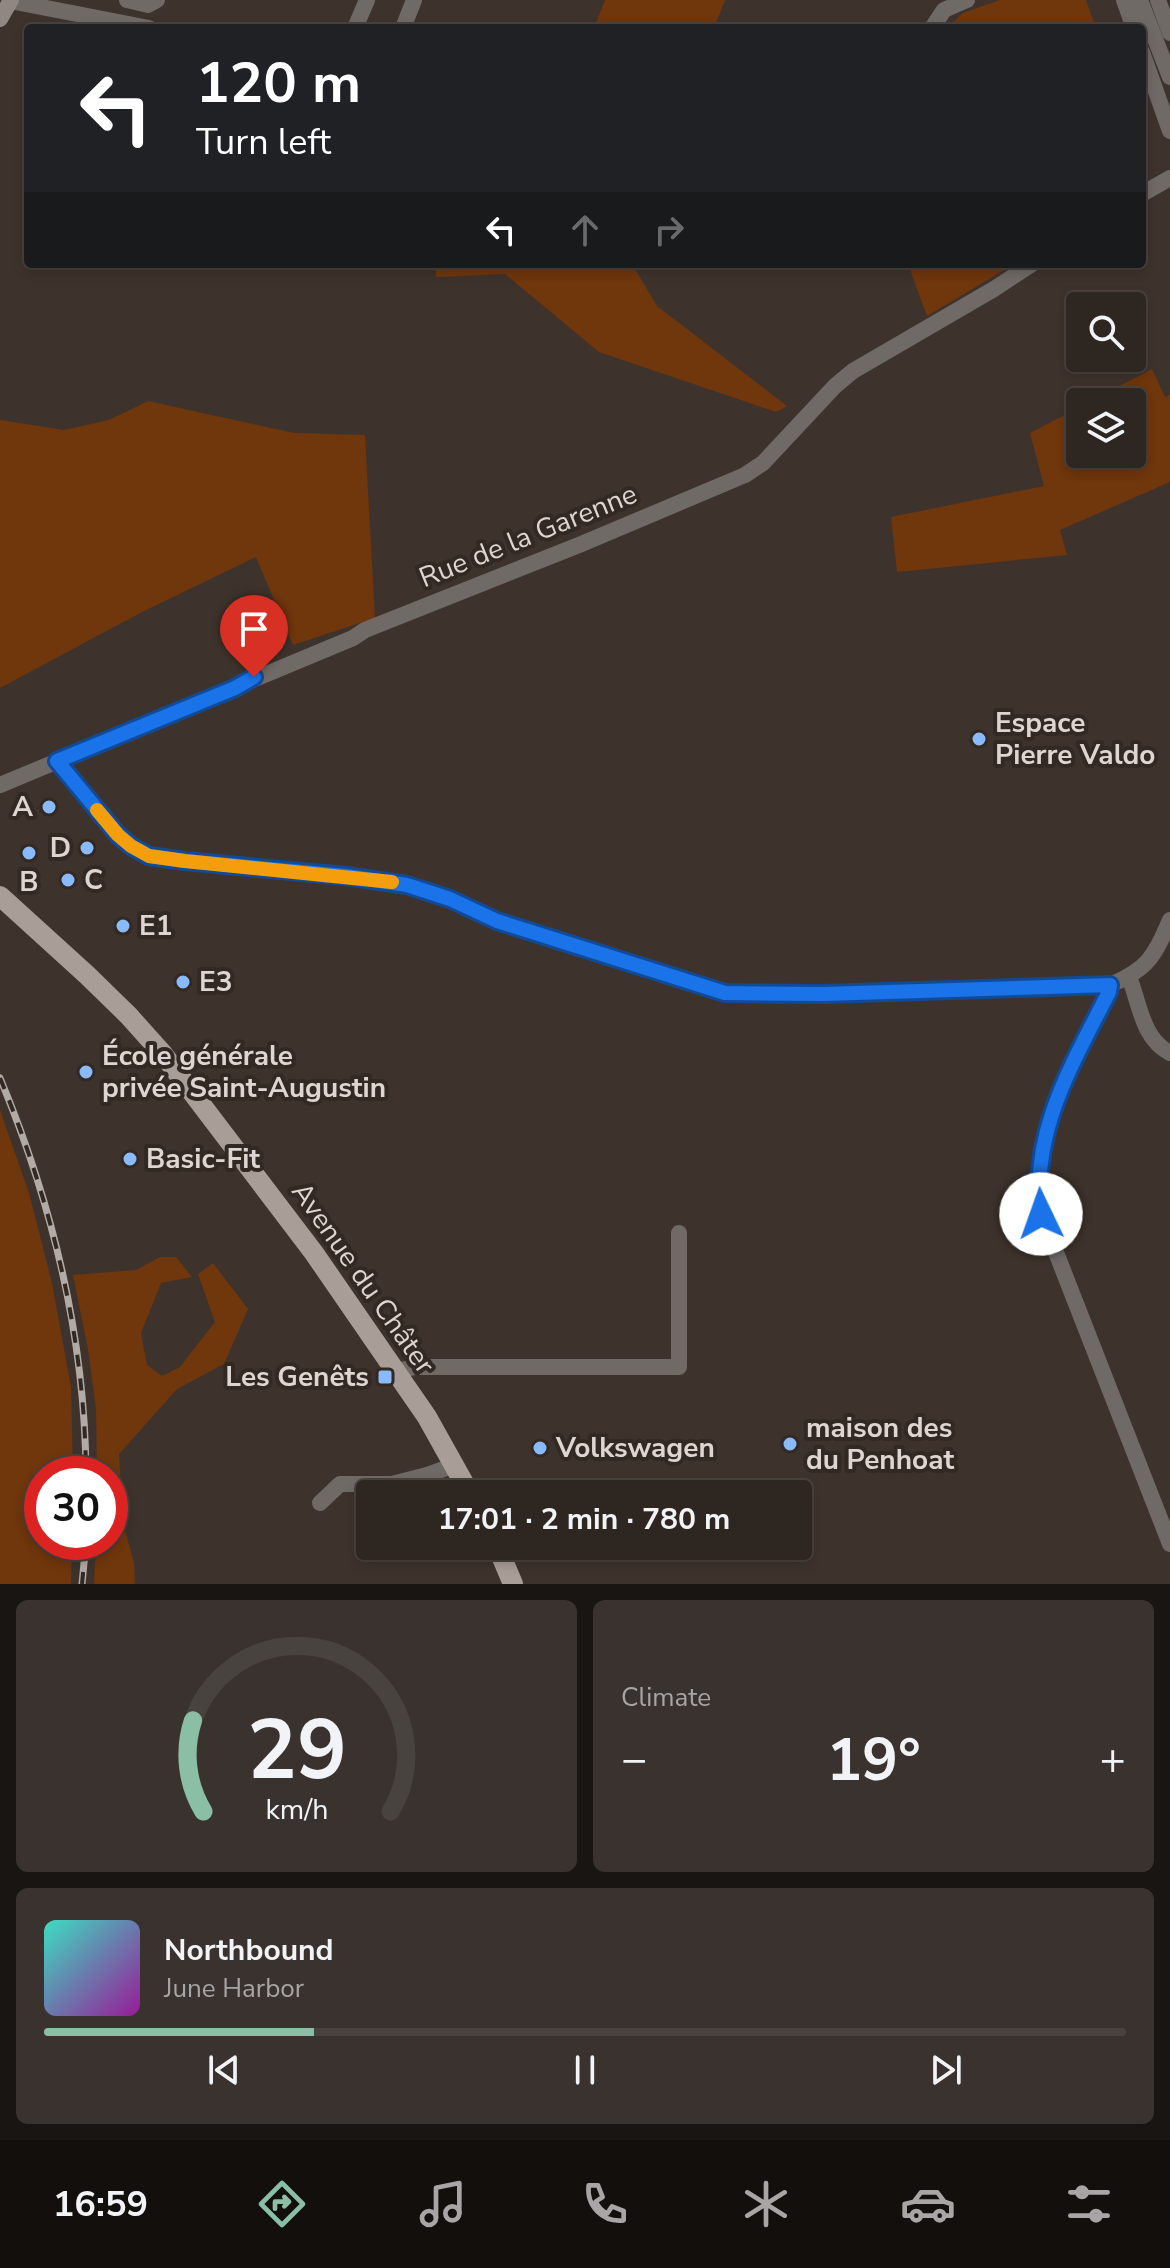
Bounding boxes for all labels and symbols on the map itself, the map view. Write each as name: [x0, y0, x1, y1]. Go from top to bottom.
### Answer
street label: Rue de la Garenne: [413, 475, 643, 597]
pin: [220, 595, 288, 677]
place label: Espace Pierre Valdo: [995, 704, 1155, 774]
marker: Espace Pierre Valdo: [970, 730, 988, 748]
place label: A: [12, 788, 33, 826]
marker: A: [40, 798, 58, 816]
place label: D: [50, 829, 71, 867]
marker: D: [78, 839, 96, 857]
marker: B: [20, 844, 38, 862]
place label: C: [84, 861, 103, 899]
place label: B: [19, 863, 39, 901]
marker: C: [59, 871, 77, 889]
place label: E1: [139, 907, 173, 945]
marker: E1: [114, 917, 132, 935]
place label: E3: [199, 963, 233, 1001]
marker: E3: [174, 973, 192, 991]
place label: École générale privée Saint-Augustin: [102, 1037, 386, 1107]
marker: École générale privée Saint-Augustin: [77, 1063, 95, 1081]
place label: Basic-Fit: [146, 1140, 260, 1178]
marker: Basic-Fit: [121, 1150, 139, 1168]
position arrow: [999, 1172, 1083, 1256]
street label: Avenue du Châter: [283, 1175, 443, 1381]
place label: Les Genêts: [225, 1358, 369, 1396]
marker: Les Genêts: [376, 1368, 394, 1386]
place label: maison des du Penhoat: [806, 1409, 955, 1479]
place label: Volkswagen: [555, 1429, 715, 1467]
marker: maison des du Penhoat: [781, 1435, 799, 1453]
marker: Volkswagen: [531, 1439, 549, 1457]
speed limit sign: 30: [24, 1456, 128, 1560]

